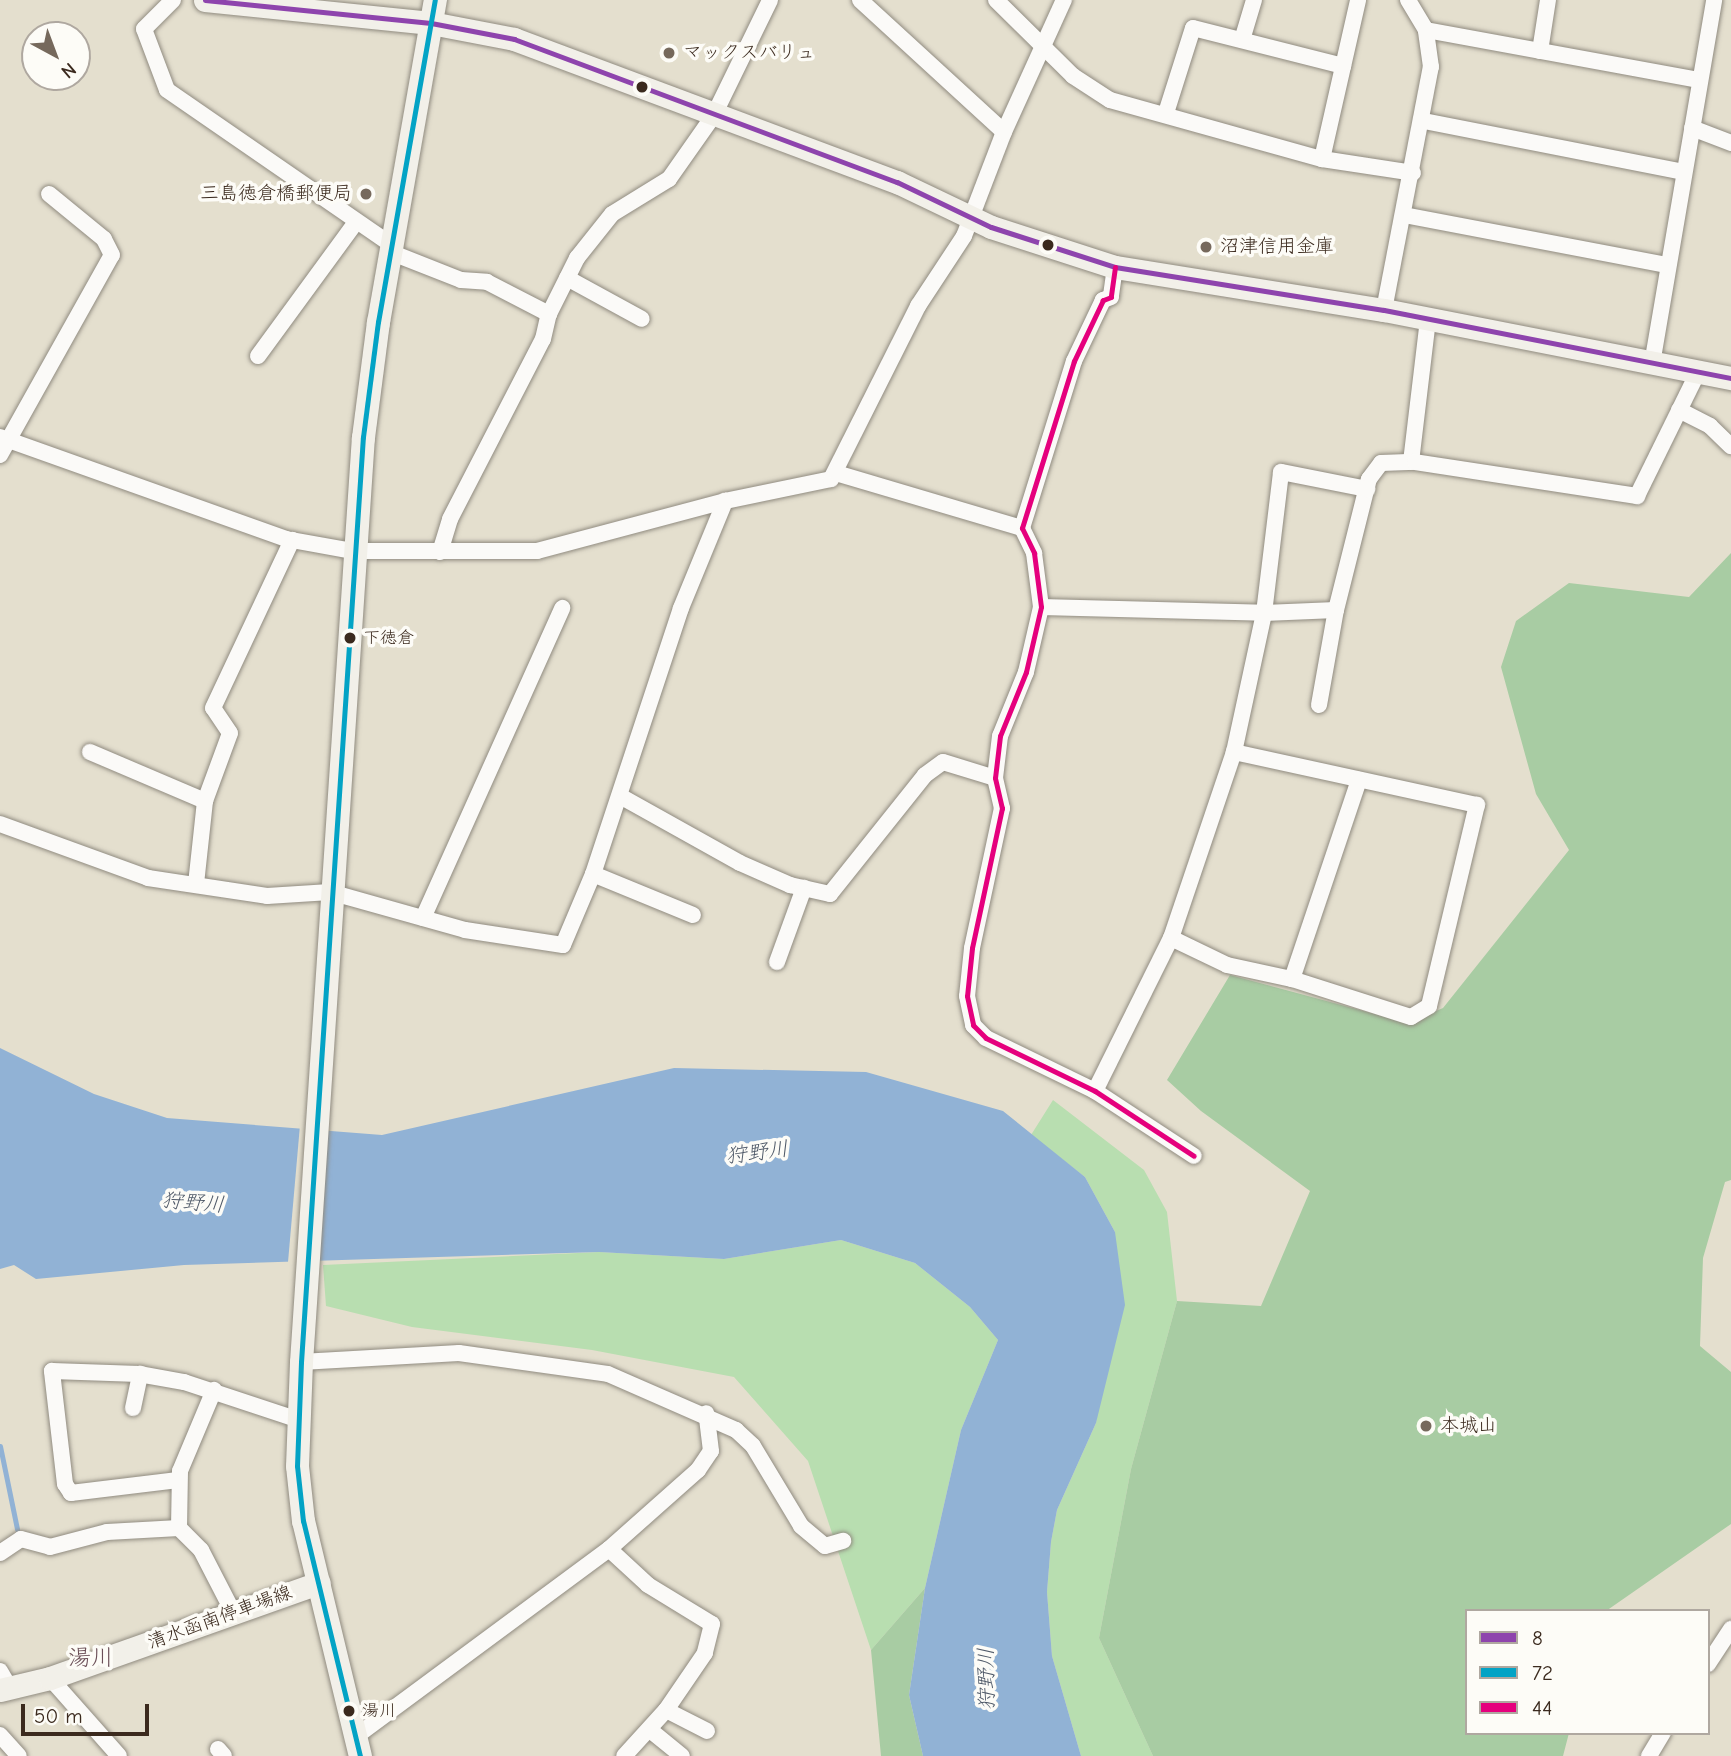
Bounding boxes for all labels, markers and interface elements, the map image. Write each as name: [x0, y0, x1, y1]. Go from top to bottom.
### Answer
north arrow: [21, 21, 91, 91]
place label: マックスバリュ: [683, 42, 816, 64]
marker: マックスバリュ: [661, 45, 677, 61]
text: N: [57, 58, 80, 83]
unlabelled marker: [635, 80, 649, 94]
place label: 三島徳倉橋郵便局: [200, 183, 352, 205]
marker: 三島徳倉橋郵便局: [358, 186, 374, 202]
place label: 沼津信用金庫: [1220, 236, 1334, 258]
unlabelled marker: [1041, 238, 1055, 252]
marker: 沼津信用金庫: [1198, 239, 1214, 255]
place label: 下徳倉: [363, 628, 414, 648]
marker: 下徳倉: [343, 631, 357, 645]
water label: 狩野川: [724, 1136, 790, 1168]
water label: 狩野川: [161, 1187, 225, 1217]
place label: 本城山: [1440, 1415, 1497, 1437]
marker: 本城山: [1418, 1418, 1434, 1434]
street label: 清水函南停車場線: [145, 1581, 295, 1655]
legend: [1465, 1609, 1710, 1735]
text: 8: [1532, 1626, 1543, 1650]
district label: 湯川: [68, 1644, 114, 1672]
water label: 狩野川: [973, 1647, 999, 1711]
text: 72: [1532, 1661, 1553, 1685]
scale bar: [24, 1690, 152, 1734]
text: 44: [1532, 1696, 1552, 1720]
place label: 湯川: [362, 1701, 396, 1721]
text: 50 m: [34, 1704, 83, 1728]
marker: 湯川: [342, 1704, 356, 1718]

